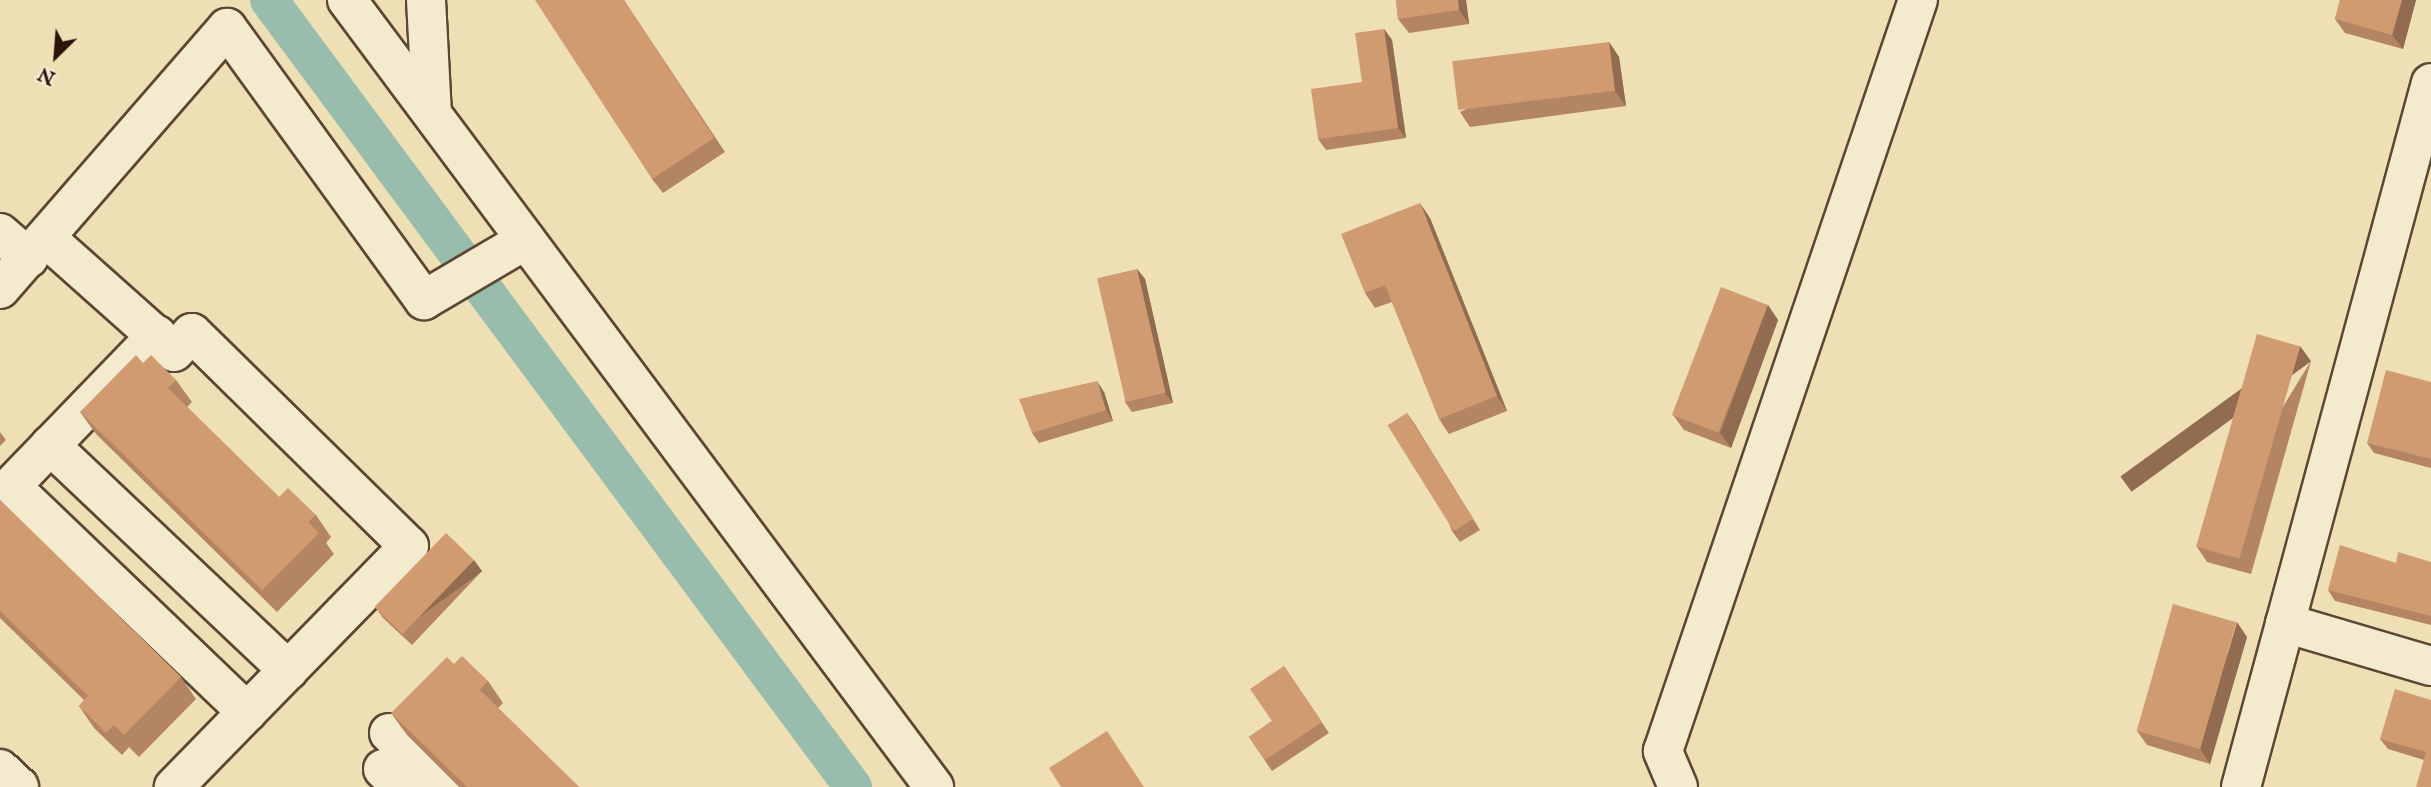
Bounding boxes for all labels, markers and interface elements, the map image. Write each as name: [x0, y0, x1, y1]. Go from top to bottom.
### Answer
north arrow: [21, 21, 91, 91]
text: N: [35, 61, 60, 89]

